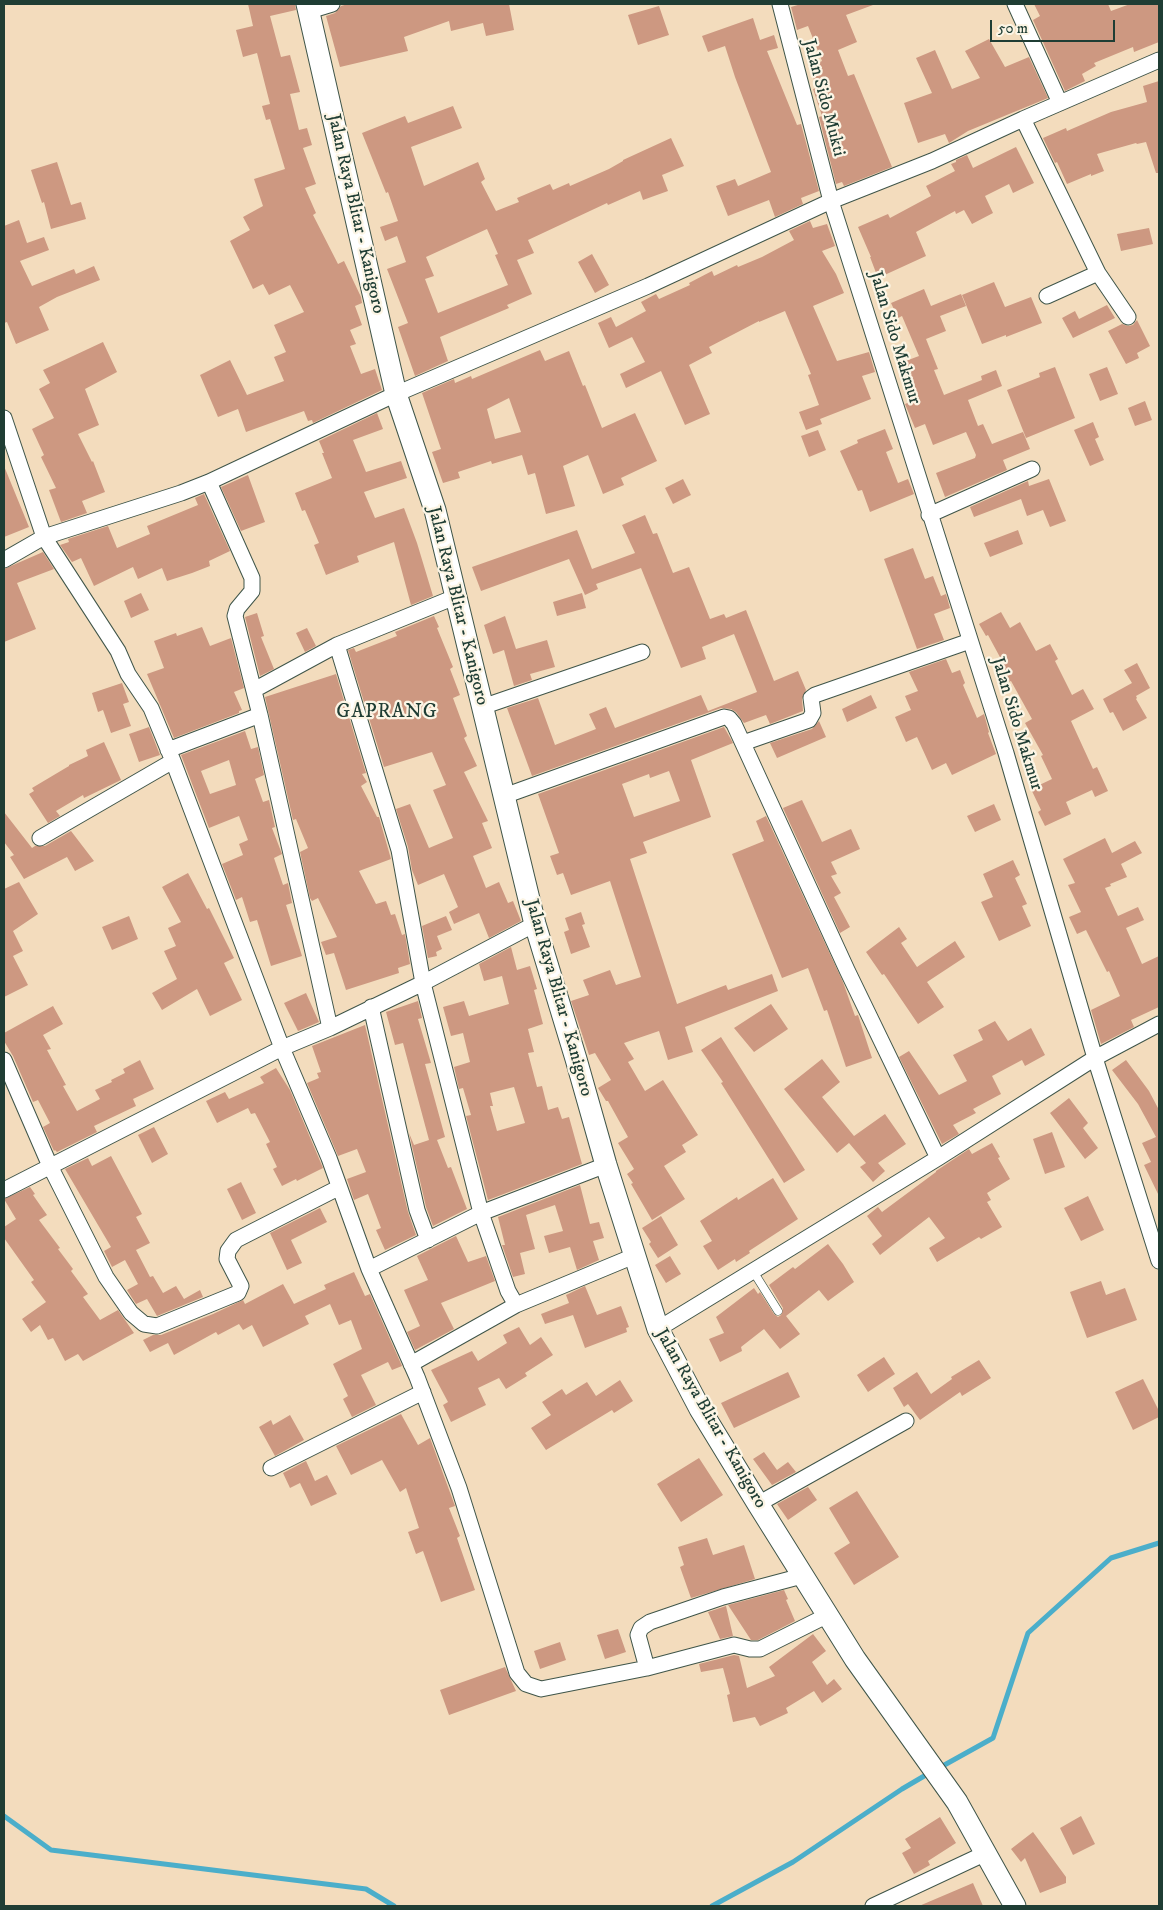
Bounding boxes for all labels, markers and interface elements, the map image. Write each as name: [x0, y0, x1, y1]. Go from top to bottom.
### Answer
scale bar: [993, 10, 1118, 42]
text: 50 m: [998, 19, 1028, 38]
street label: Jalan Sido Mukti: [797, 37, 849, 159]
street label: Jalan Raya Blitar - Kanigoro: [322, 112, 388, 316]
street label: Jalan Sido Makmur: [863, 269, 925, 407]
street label: Jalan Raya Blitar - Kanigoro: [422, 504, 492, 708]
street label: Jalan Sido Makmur: [985, 655, 1047, 793]
district label: GAPRANG: [335, 701, 439, 725]
street label: Jalan Raya Blitar - Kanigoro: [520, 897, 596, 1099]
street label: Jalan Raya Blitar - Kanigoro: [650, 1325, 770, 1513]

